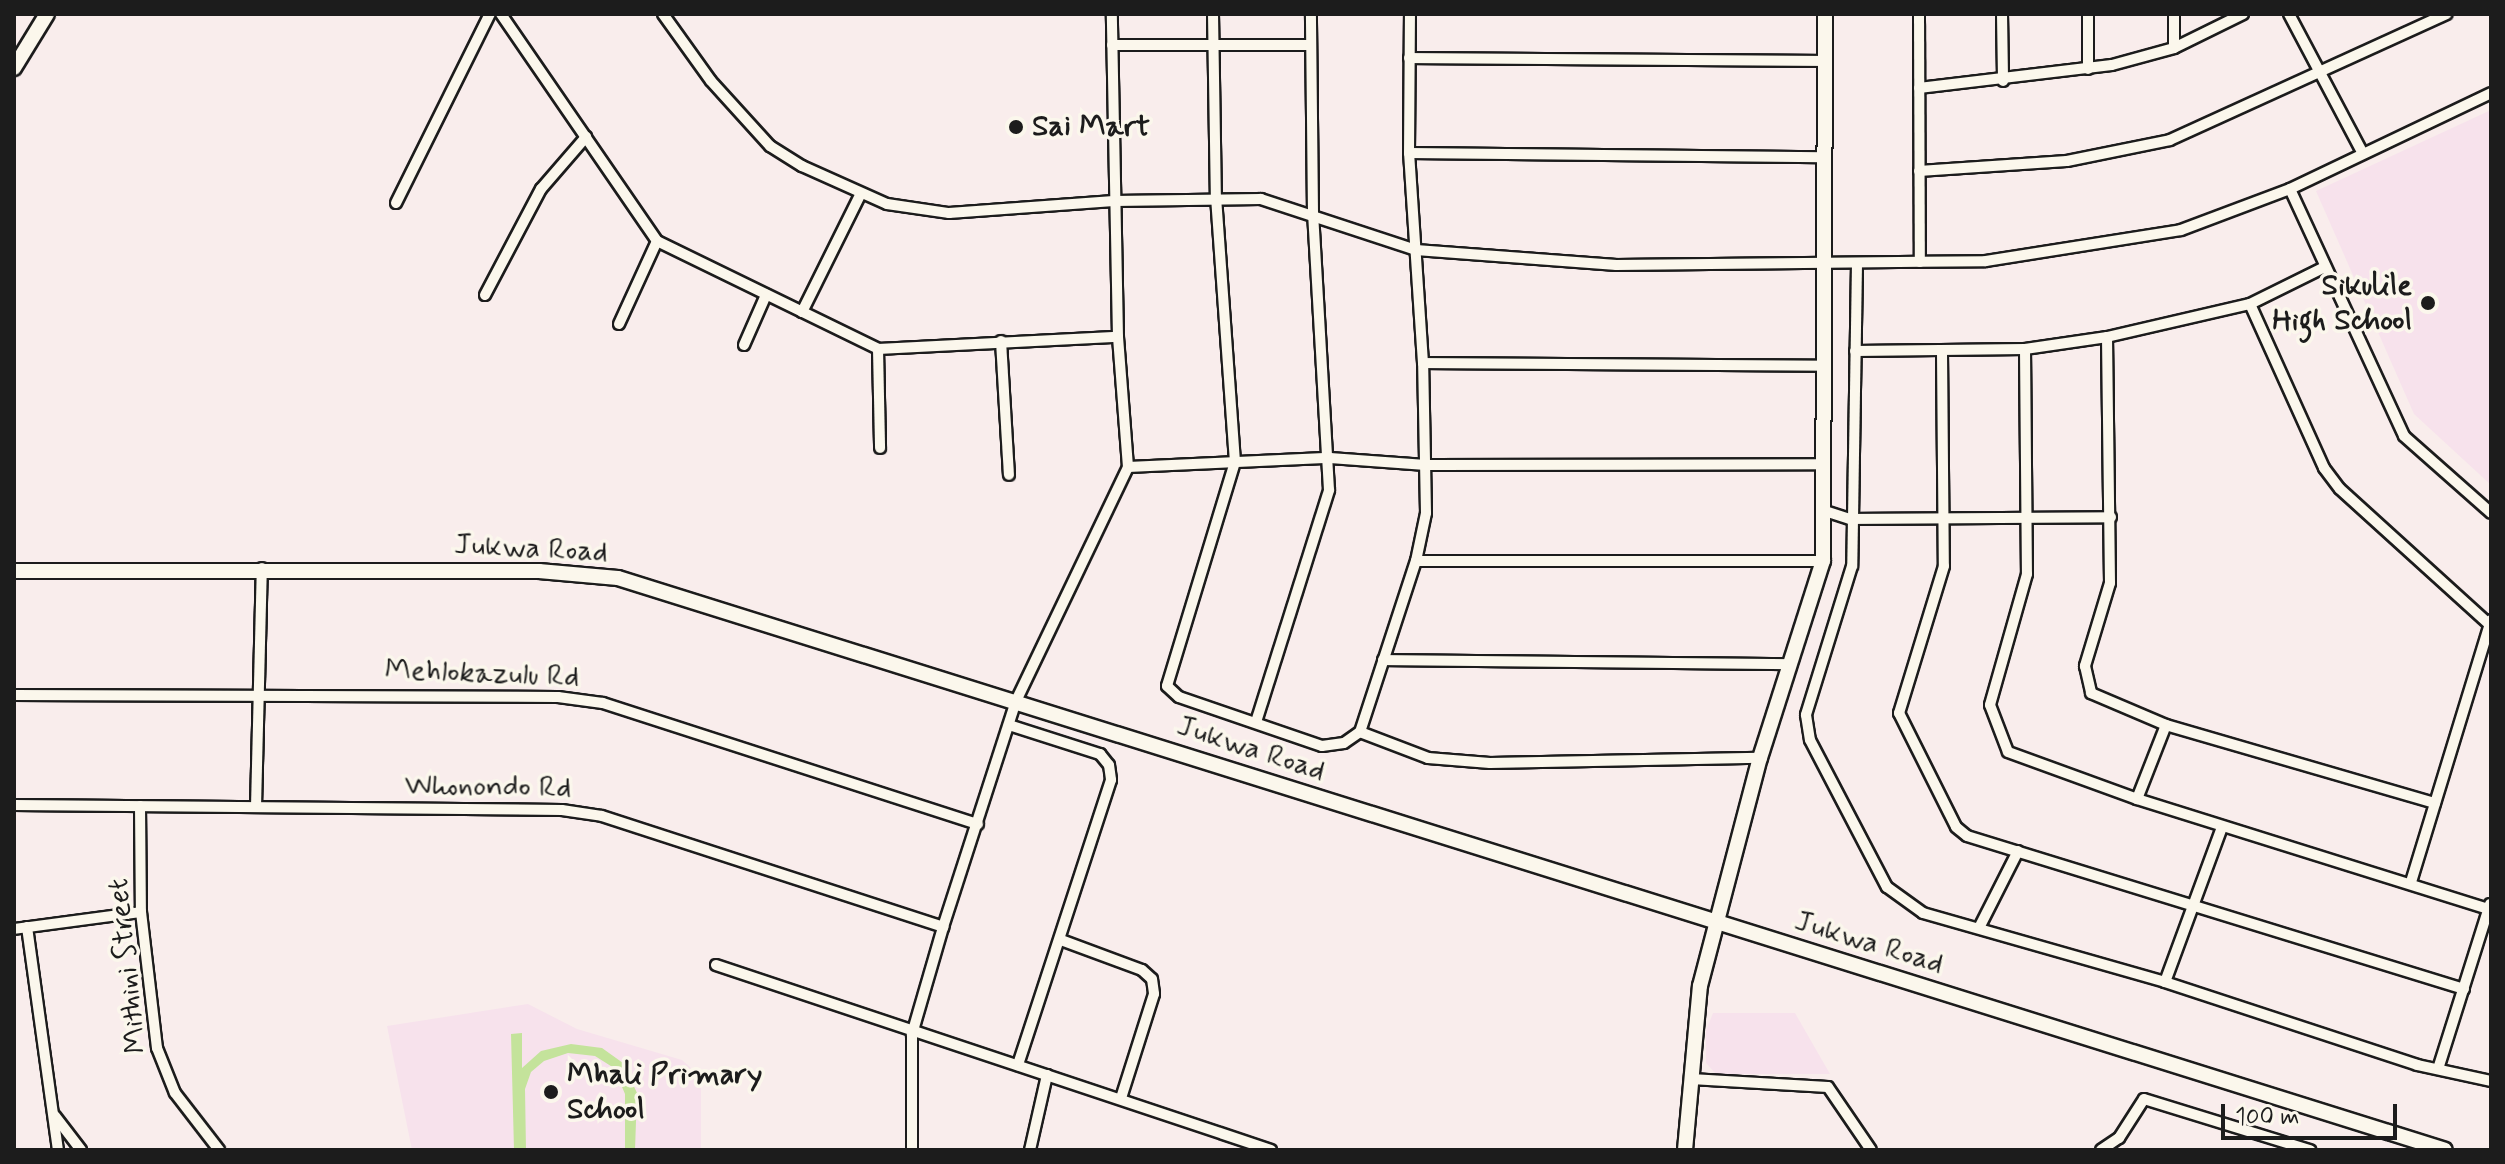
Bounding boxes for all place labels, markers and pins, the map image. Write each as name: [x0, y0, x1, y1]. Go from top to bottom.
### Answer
place label: Sai Mart: [1032, 109, 1147, 145]
marker: Sai Mart: [1007, 118, 1025, 136]
place label: Sikulile High School: [2272, 268, 2412, 338]
marker: Sikulile High School: [2419, 294, 2437, 312]
place label: Mhali Primary School: [567, 1057, 762, 1128]
marker: Mhali Primary School: [542, 1083, 560, 1101]

